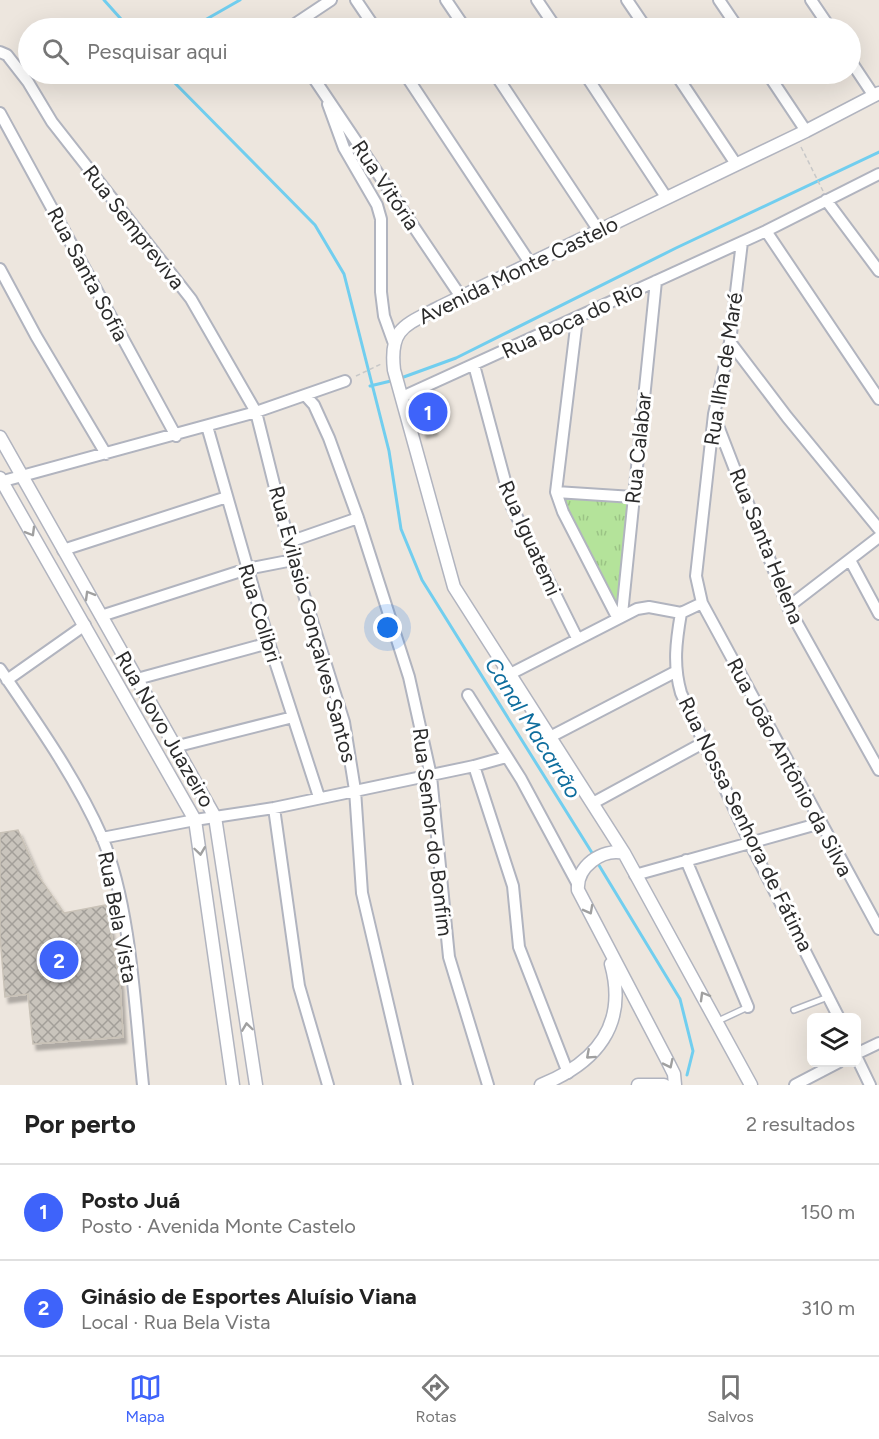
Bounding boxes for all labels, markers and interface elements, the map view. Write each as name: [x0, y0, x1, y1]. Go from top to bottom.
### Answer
search box: [18, 18, 861, 84]
icon: search: [39, 35, 72, 68]
text: Pesquisar aqui: [87, 38, 228, 65]
street label: Rua Vitória: [347, 135, 425, 235]
street label: Rua Sempreviva: [78, 160, 190, 294]
street label: Rua Santa Sofia: [42, 203, 134, 345]
street label: Avenida Monte Castelo: [414, 211, 622, 329]
street label: Rua Boca do Rio: [497, 276, 647, 364]
street label: Rua Ilha de Maré: [699, 291, 747, 447]
pin: 1: [408, 390, 448, 434]
street label: Rua Calabar: [620, 391, 656, 505]
street label: Rua Santa Helena: [724, 465, 810, 627]
street label: Rua Iguatemi: [494, 477, 566, 599]
street label: Rua Evilasio Gonçalves Santos: [264, 483, 362, 765]
one-way arrow: [24, 526, 35, 536]
street label: Rua Colibri: [233, 561, 287, 665]
one-way arrow: [85, 591, 96, 601]
your location: [373, 613, 402, 642]
street label: Rua Novo Juazeiro: [110, 646, 220, 812]
water label: Canal Macarrão: [479, 652, 587, 804]
street label: Rua João Antônio da Silva: [722, 654, 858, 880]
street label: Rua Nossa Senhora de Fátima: [673, 693, 819, 955]
street label: Rua Senhor do Bonfim: [408, 726, 458, 938]
one-way arrow: [194, 847, 206, 856]
street label: Rua Bela Vista: [93, 849, 143, 985]
one-way arrow: [581, 904, 593, 915]
pin: 2: [40, 938, 78, 982]
one-way arrow: [700, 992, 712, 1002]
map controls: [807, 1013, 861, 1067]
button: layers: [807, 1013, 861, 1067]
one-way arrow: [242, 1022, 254, 1032]
one-way arrow: [586, 1048, 597, 1059]
one-way arrow: [661, 1057, 673, 1068]
text: Por perto: [24, 1108, 136, 1140]
text: 2 resultados: [746, 1112, 855, 1136]
text: Posto Juá: [81, 1187, 180, 1214]
text: 1: [39, 1200, 48, 1224]
text: 150 m: [800, 1200, 855, 1224]
text: Posto · Avenida Monte Castelo: [81, 1214, 356, 1238]
text: Ginásio de Esportes Aluísio Viana: [81, 1283, 417, 1310]
text: 2: [38, 1296, 49, 1320]
text: 310 m: [801, 1296, 855, 1320]
text: Local · Rua Bela Vista: [81, 1310, 270, 1334]
tab: Mapa: [125, 1371, 165, 1426]
tab: Rotas: [416, 1371, 456, 1426]
tab: Salvos: [707, 1371, 754, 1426]

